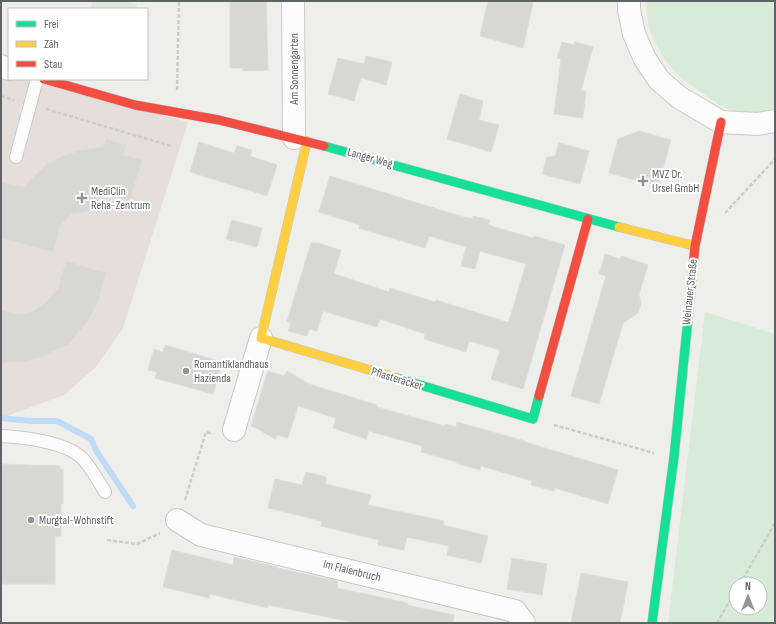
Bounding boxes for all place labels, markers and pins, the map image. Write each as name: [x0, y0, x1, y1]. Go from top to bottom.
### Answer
place label: MVZ Dr. Ursel GmbH: [652, 167, 699, 196]
marker: MVZ Dr. Ursel GmbH: [637, 175, 649, 187]
place label: MediClin Reha-Zentrum: [91, 184, 150, 213]
marker: MediClin Reha-Zentrum: [76, 192, 88, 204]
place label: Romantiklandhaus Hazienda: [194, 357, 268, 386]
marker: Romantiklandhaus Hazienda: [181, 366, 191, 376]
place label: Murgtal-Wohnstift: [39, 513, 114, 528]
marker: Murgtal-Wohnstift: [26, 515, 36, 525]

